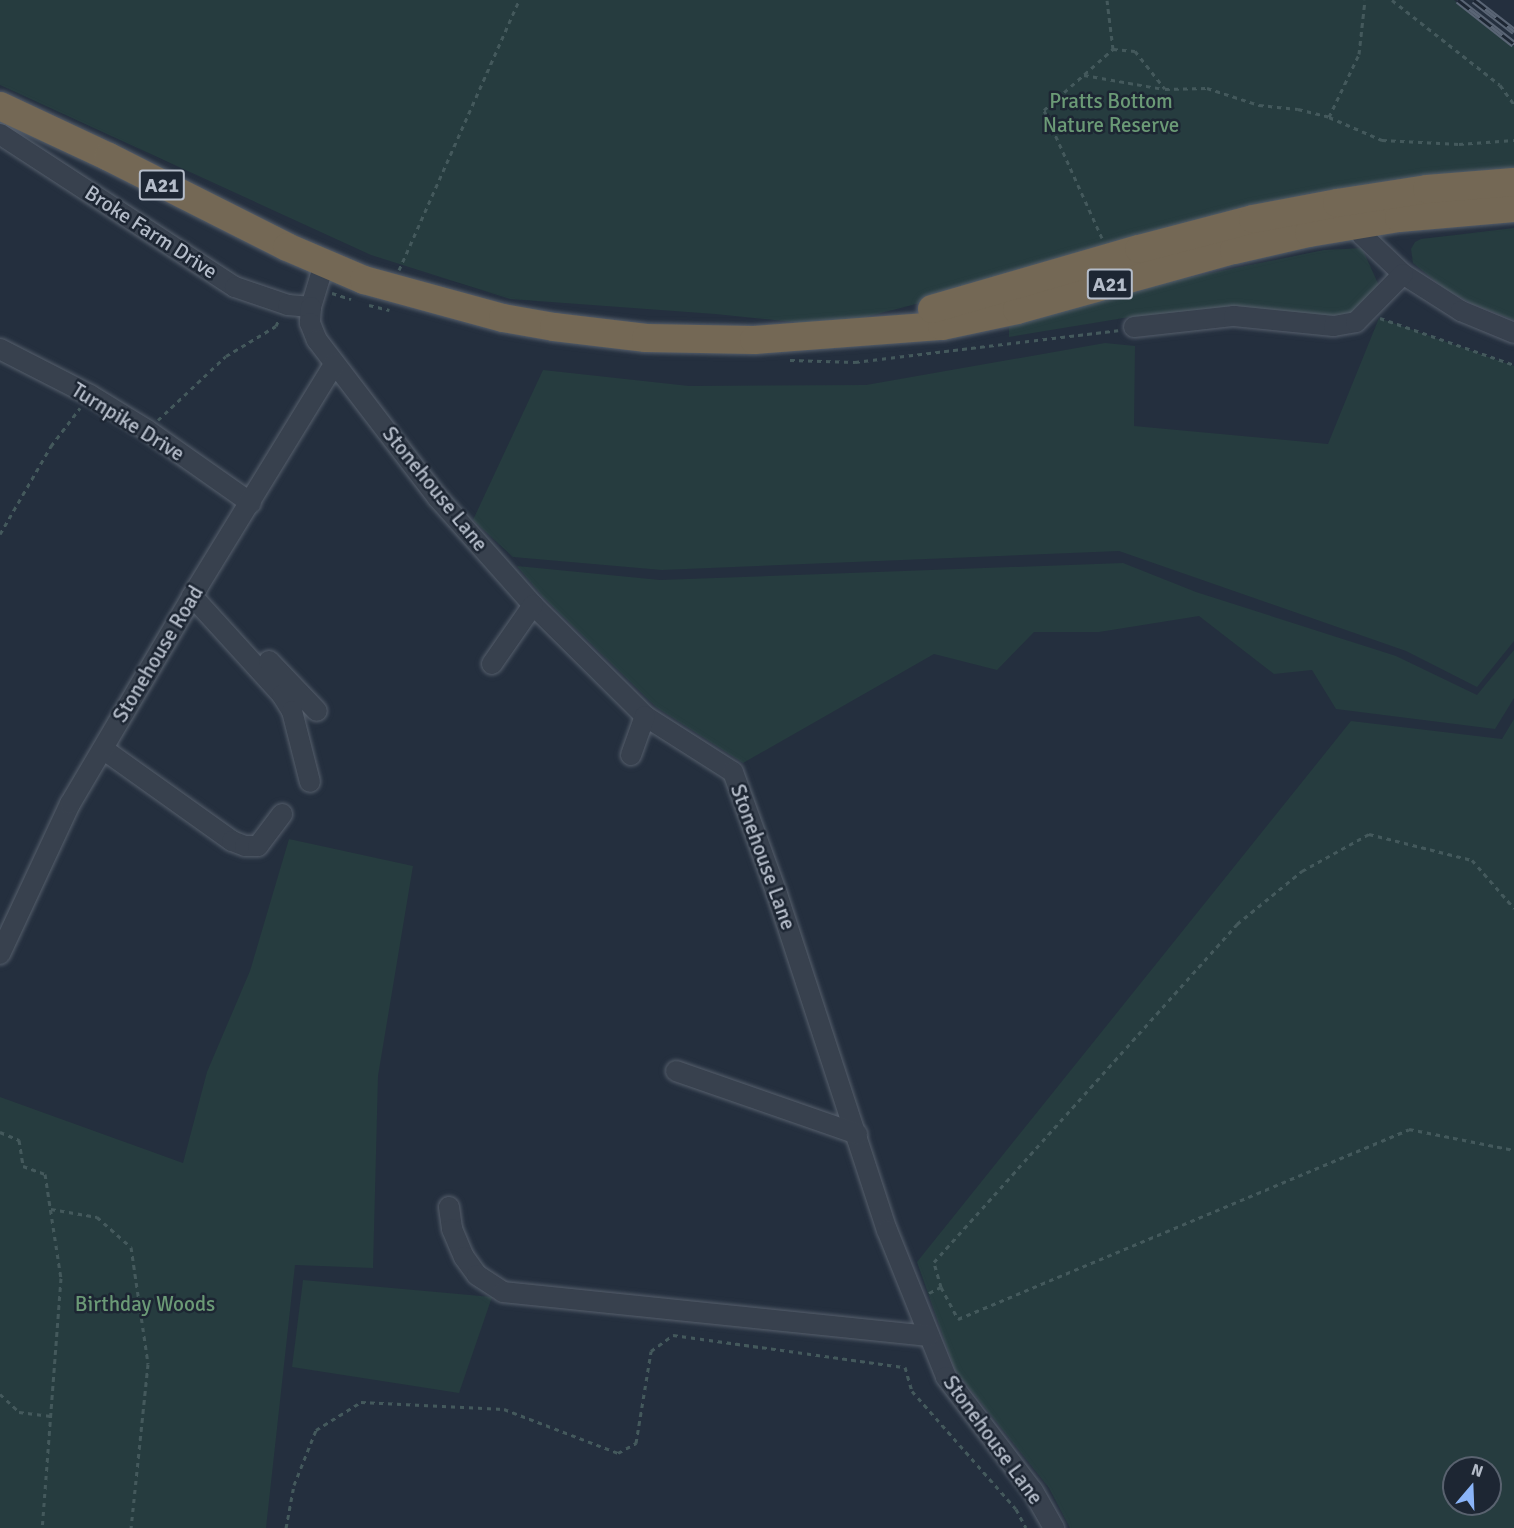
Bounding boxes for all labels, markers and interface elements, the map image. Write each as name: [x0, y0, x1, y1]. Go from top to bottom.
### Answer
park label: Pratts Bottom Nature Reserve: [1043, 88, 1179, 138]
road number: A21: [138, 168, 186, 202]
street label: Broke Farm Drive: [80, 180, 222, 284]
road number: A21: [1086, 267, 1134, 301]
street label: Turnpike Drive: [67, 377, 189, 467]
street label: Stonehouse Lane: [377, 422, 493, 556]
street label: Stonehouse Road: [107, 581, 209, 727]
street label: Stonehouse Lane: [725, 781, 801, 933]
park label: Birthday Woods: [75, 1291, 215, 1317]
street label: Stonehouse Lane: [938, 1371, 1048, 1509]
north arrow: [1442, 1456, 1502, 1516]
text: N: [1469, 1460, 1486, 1482]

